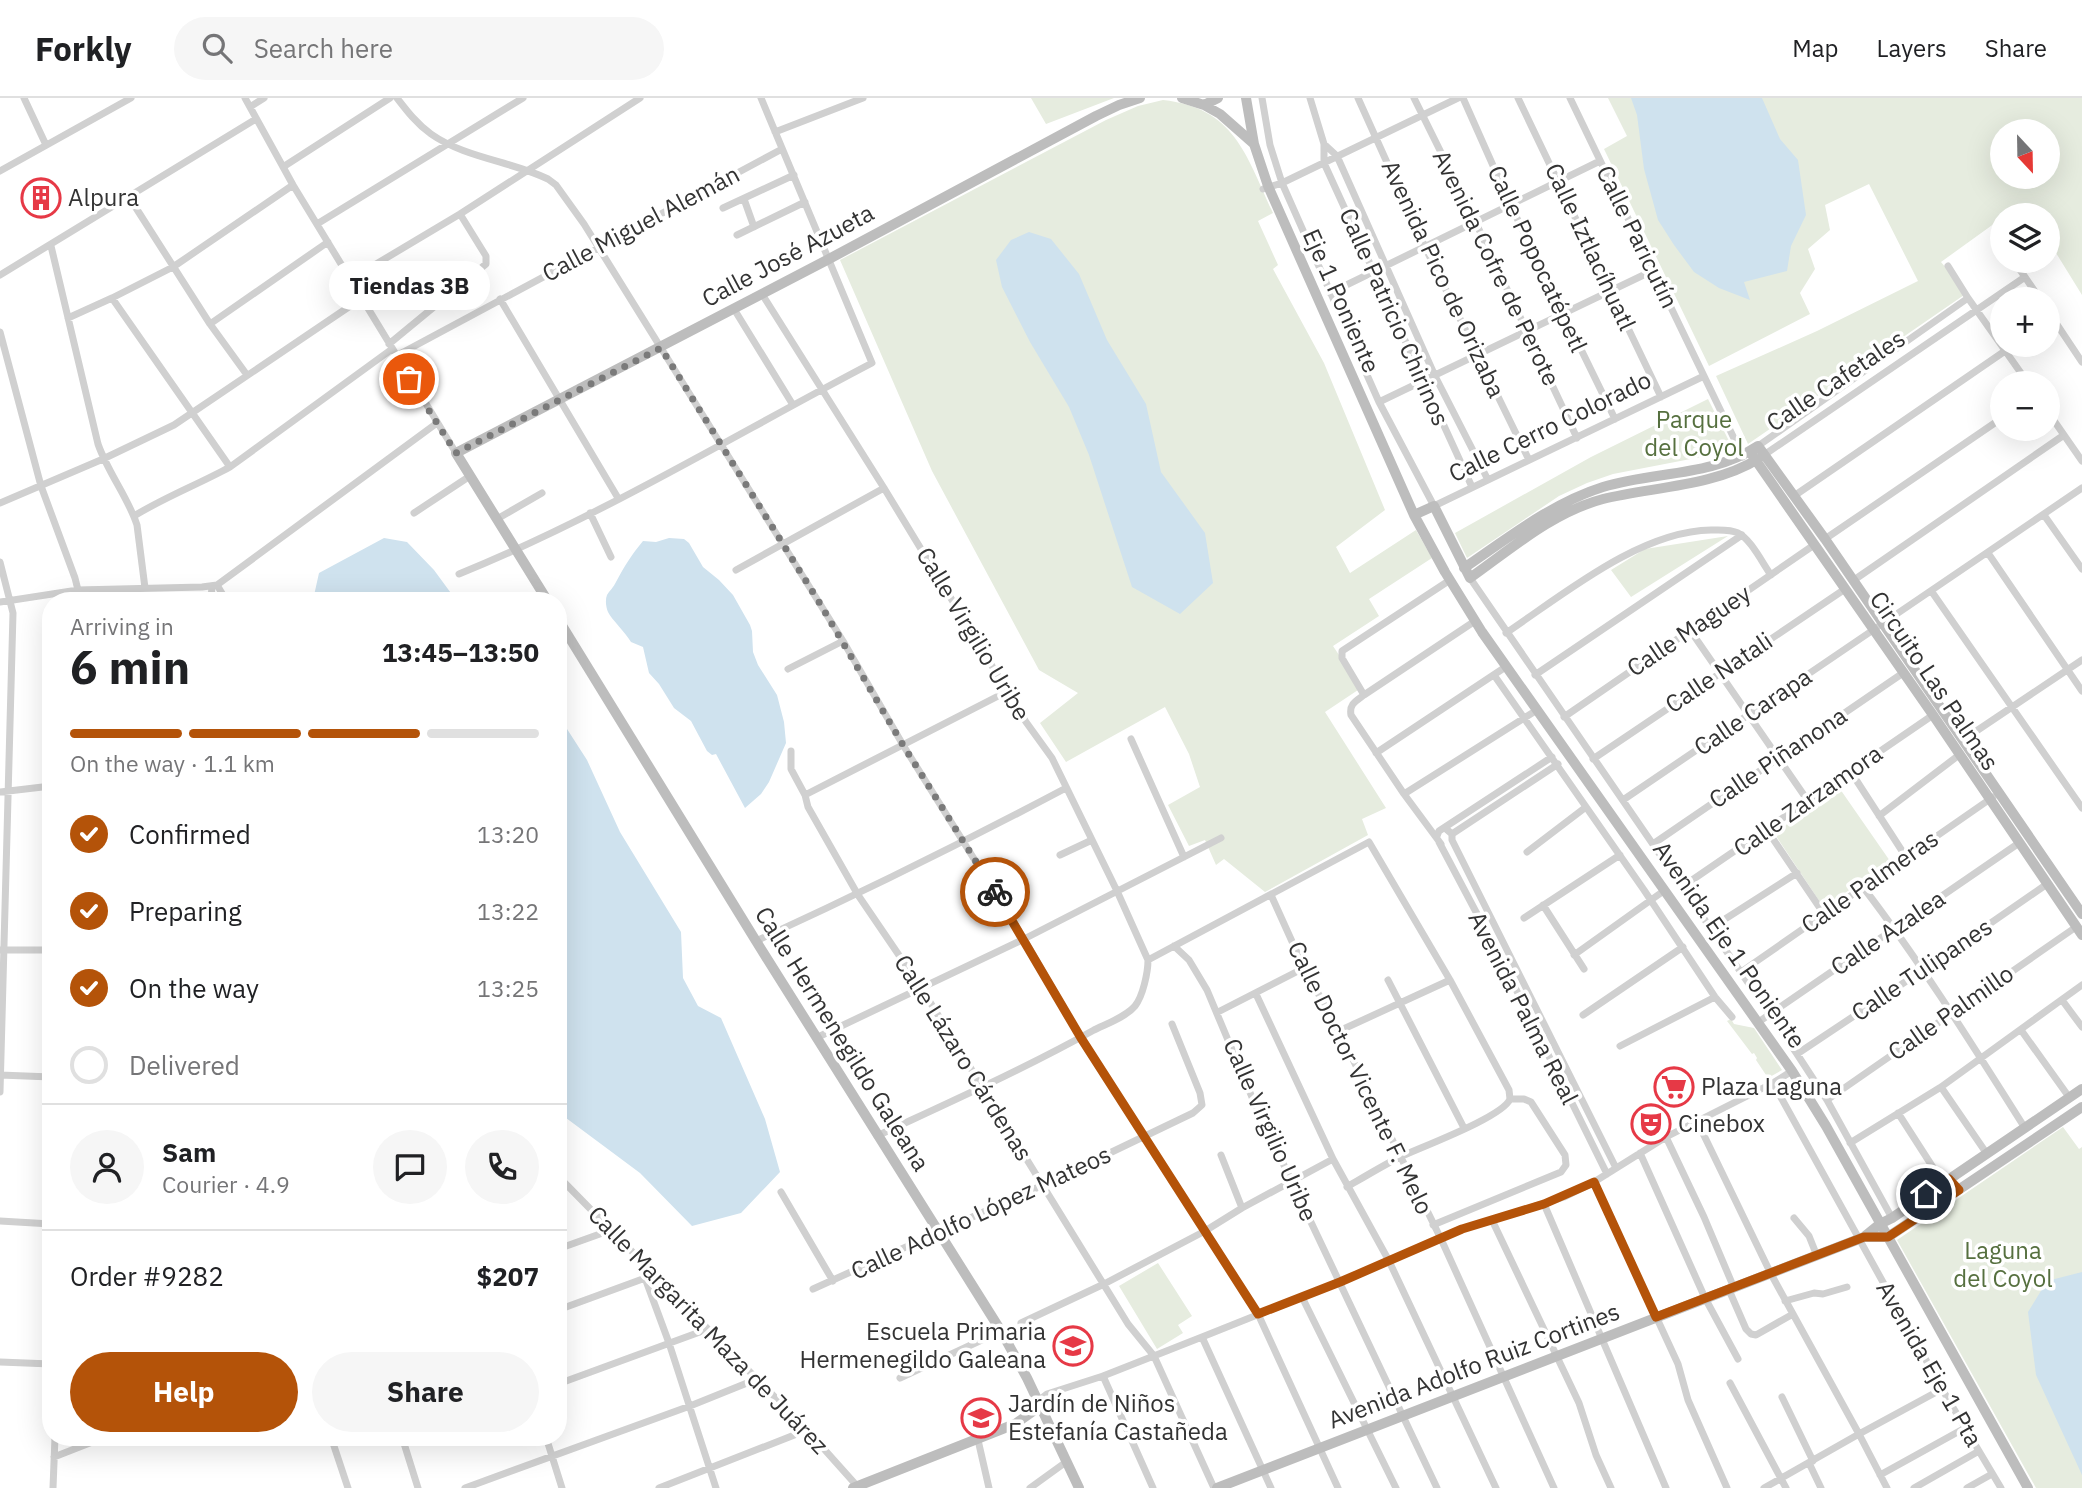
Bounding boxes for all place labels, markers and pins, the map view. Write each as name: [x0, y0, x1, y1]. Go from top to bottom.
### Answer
building icon: Alpura: [20, 177, 62, 219]
place label: Alpura: [68, 181, 139, 213]
callout: Tiendas 3B: [328, 260, 490, 309]
pin: [379, 349, 439, 409]
supermarket icon: Plaza Laguna: [1653, 1066, 1695, 1108]
place label: Plaza Laguna: [1701, 1070, 1842, 1102]
theatre icon: Cinebox: [1630, 1103, 1672, 1145]
place label: Cinebox: [1678, 1107, 1765, 1139]
pin: [1896, 1164, 1956, 1224]
place label: Escuela Primaria Hermenegildo Galeana: [799, 1315, 1046, 1375]
school or university icon: Escuela Primaria Hermenegildo Galeana: [1052, 1325, 1094, 1367]
place label: Jardín de Niños Estefanía Castañeda: [1008, 1387, 1228, 1447]
school or university icon: Jardín de Niños Estefanía Castañeda: [960, 1397, 1002, 1439]

